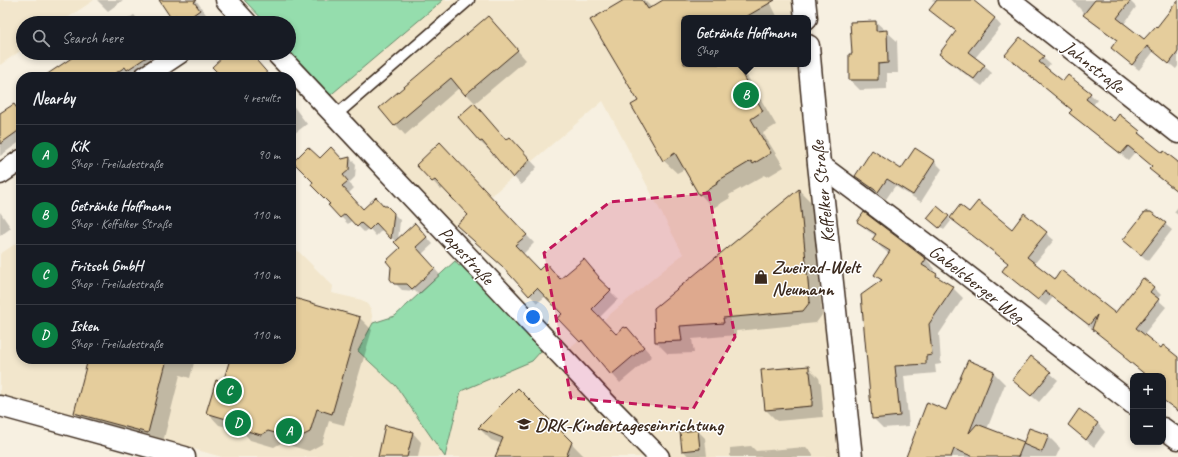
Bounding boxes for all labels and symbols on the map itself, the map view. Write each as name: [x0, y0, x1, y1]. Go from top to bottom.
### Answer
street label: Jahnstraße: [1057, 34, 1131, 100]
pin: B: [733, 80, 759, 110]
street label: Keffelker Straße: [805, 138, 840, 244]
street label: Papestraße: [433, 222, 500, 291]
street label: Gabelsberger Weg: [924, 239, 1030, 329]
place label: Zweirad-Welt Neumann: [772, 255, 862, 301]
shop icon: Zweirad-Welt Neumann: [753, 269, 769, 285]
your location: [523, 307, 543, 327]
pin: C: [216, 376, 242, 406]
pin: D: [225, 408, 251, 438]
place label: DRK-Kindertageseinrichtung: [535, 413, 725, 437]
pin: A: [276, 416, 302, 446]
school or university icon: DRK-Kindertageseinrichtung: [516, 416, 532, 432]

